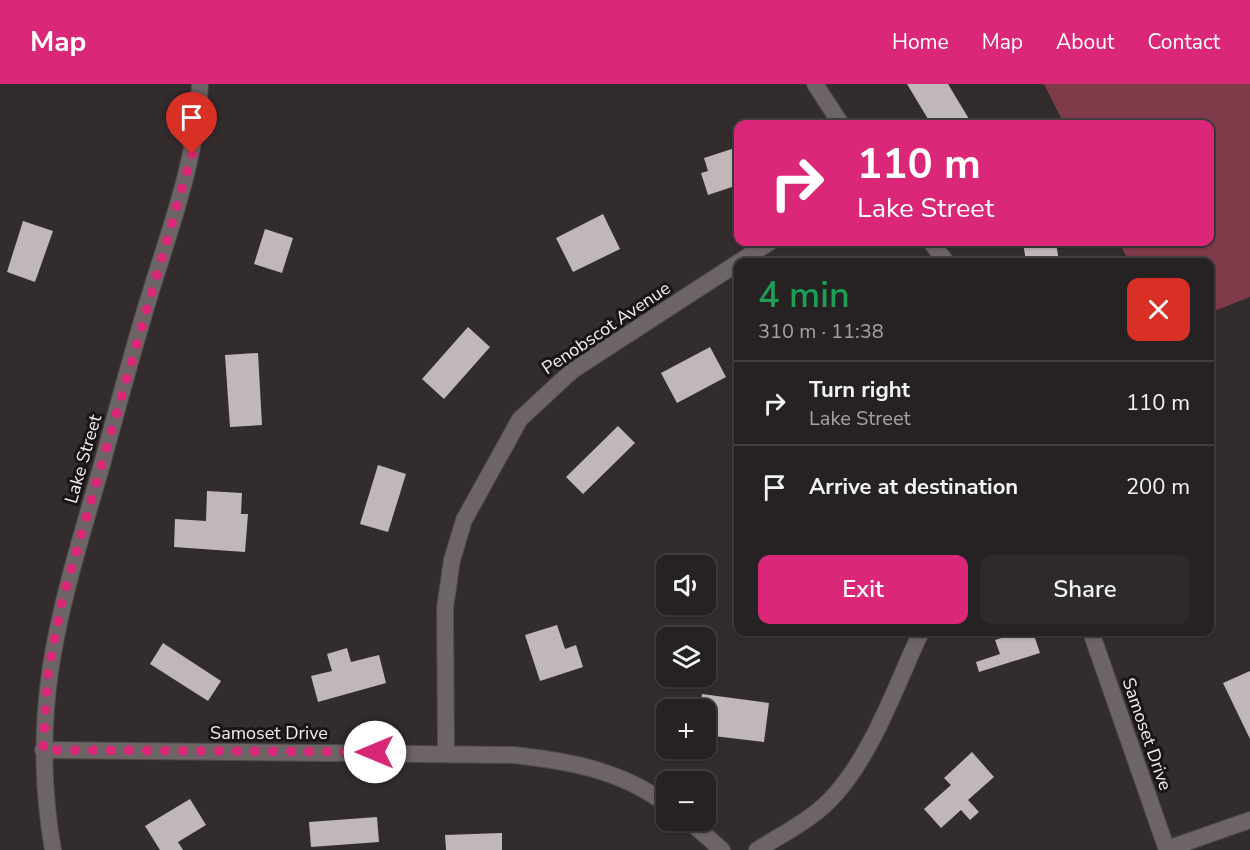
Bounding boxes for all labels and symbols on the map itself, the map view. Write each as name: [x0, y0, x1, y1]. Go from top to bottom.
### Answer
pin: [166, 92, 217, 154]
street label: Penobscot Avenue: [537, 276, 675, 380]
street label: Lake Street: [59, 411, 107, 506]
street label: Samoset Drive: [1116, 674, 1178, 794]
position arrow: [343, 720, 407, 784]
street label: Samoset Drive: [210, 721, 328, 745]

